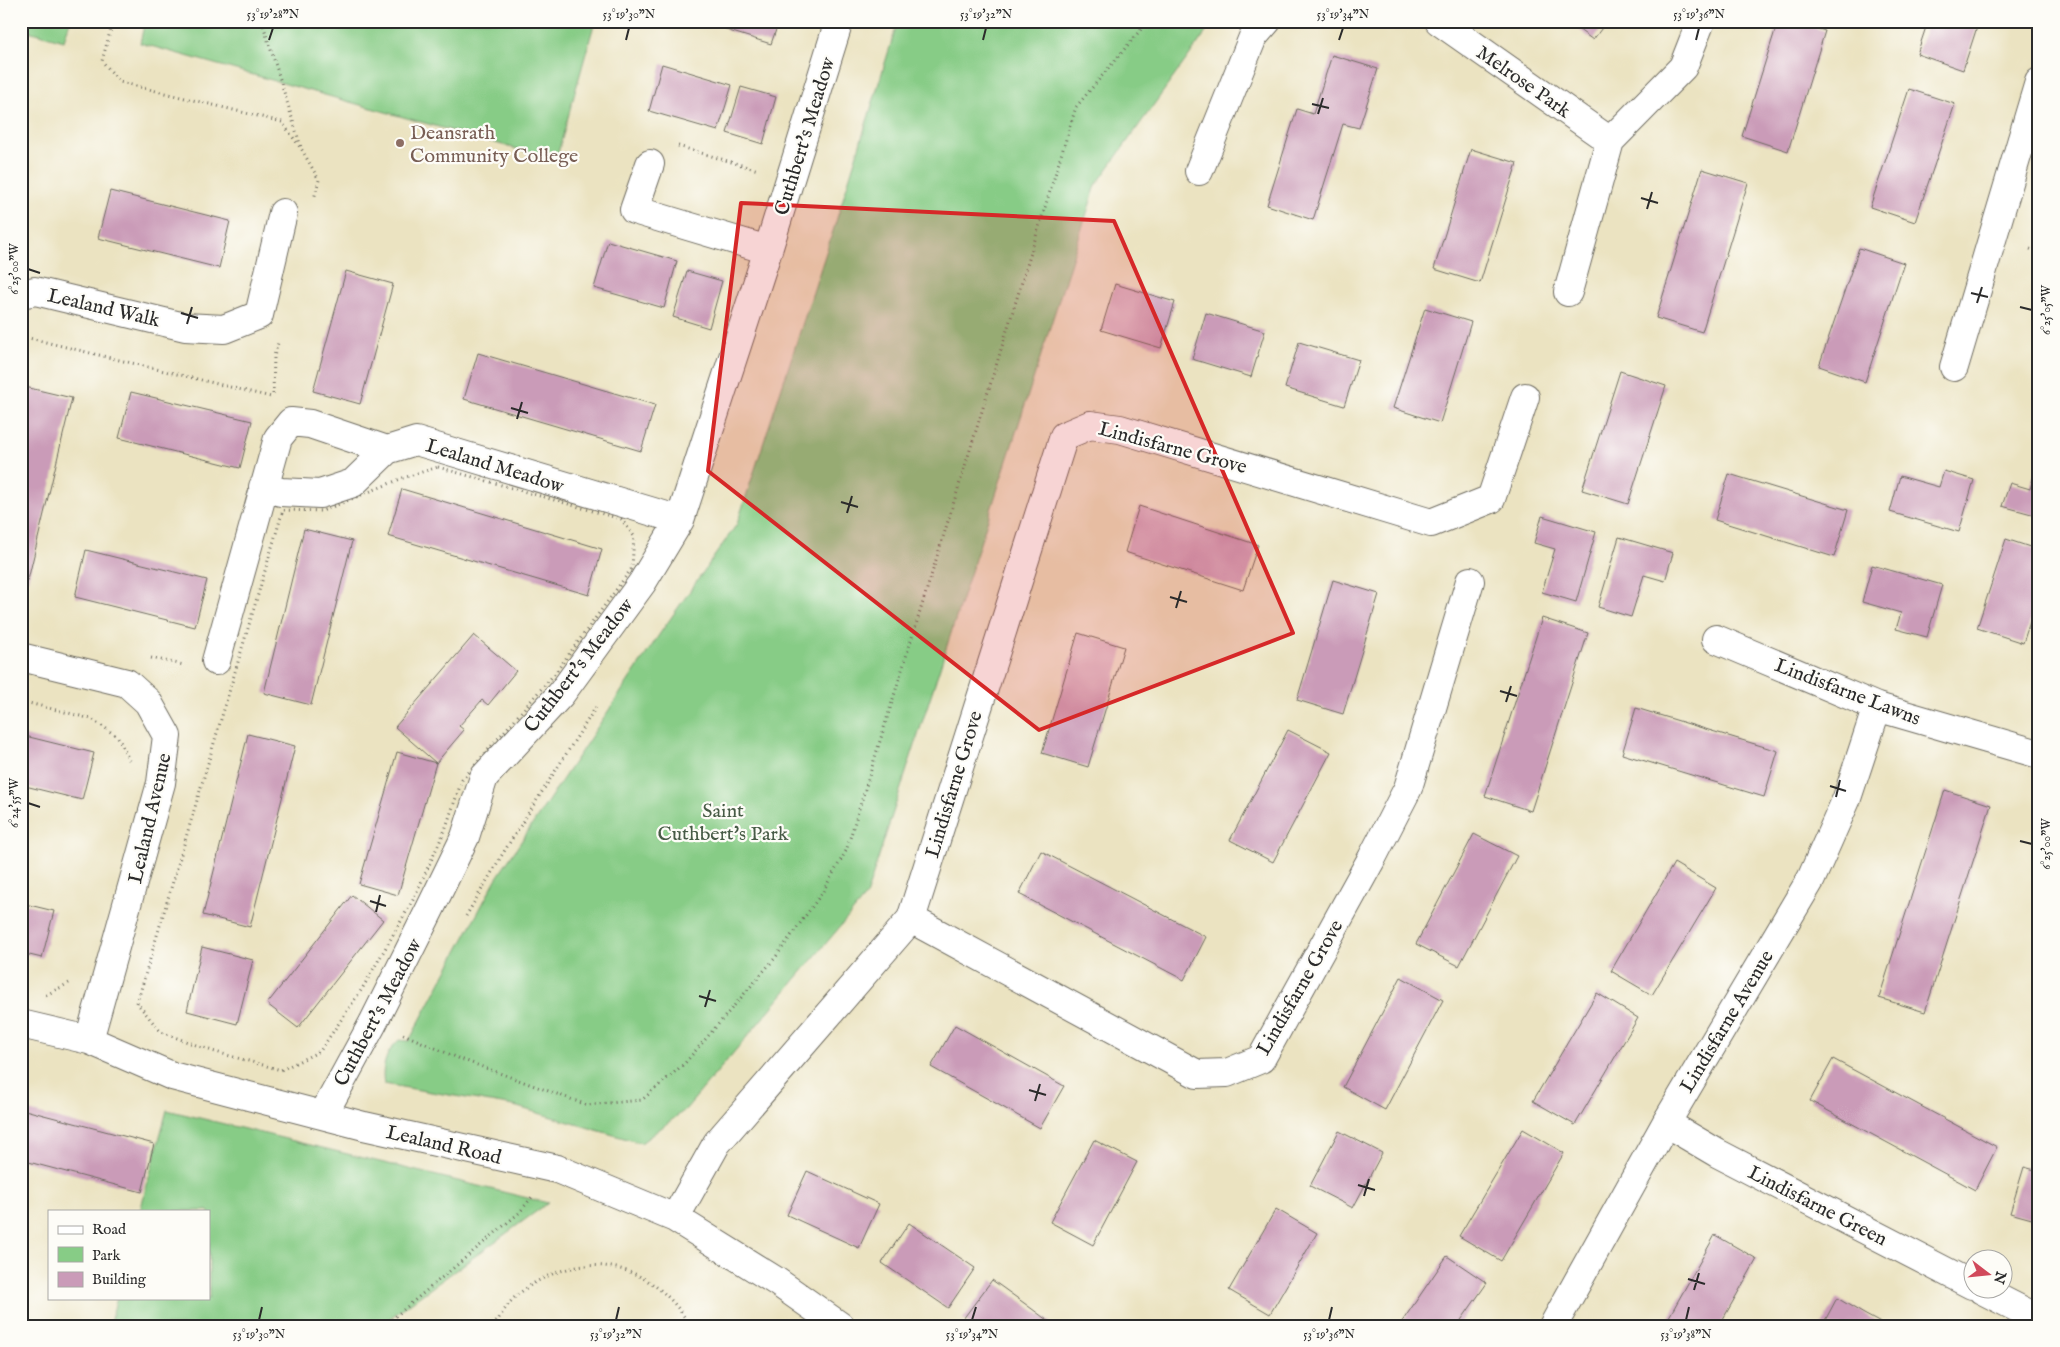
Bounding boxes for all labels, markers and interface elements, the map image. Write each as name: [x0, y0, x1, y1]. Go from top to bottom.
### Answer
text: 53°19'28"N: [247, 7, 300, 22]
text: 53°19'30"N: [603, 7, 656, 22]
text: 53°19'32"N: [960, 7, 1013, 22]
text: 53°19'34"N: [1317, 7, 1370, 22]
text: 53°19'36"N: [1673, 7, 1725, 22]
street label: Melrose Park: [1471, 40, 1576, 124]
street label: Cuthbert's Meadow: [770, 54, 842, 218]
place label: Deansrath Community College: [410, 121, 578, 169]
marker: Deansrath Community College: [394, 137, 406, 149]
text: 6°25'00"W: [7, 243, 22, 295]
street label: Lealand Walk: [45, 283, 163, 334]
text: 6°25'05"W: [2039, 285, 2054, 335]
street label: Lindisfarne Grove: [1096, 417, 1249, 480]
street label: Lealand Meadow: [423, 434, 567, 500]
street label: Cuthbert's Meadow: [519, 593, 640, 738]
street label: Lindisfarne Lawns: [1771, 653, 1924, 732]
street label: Lindisfarne Grove: [920, 708, 989, 861]
street label: Lealand Avenue: [123, 751, 178, 886]
text: 6°24'55"W: [7, 778, 22, 828]
park label: Saint Cuthbert's Park: [657, 799, 789, 847]
text: 6°25'00"W: [2039, 818, 2054, 870]
street label: Lindisfarne Grove: [1251, 915, 1349, 1060]
street label: Cuthbert's Meadow: [329, 934, 428, 1091]
street label: Lindisfarne Avenue: [1675, 946, 1780, 1098]
street label: Lealand Road: [384, 1120, 504, 1171]
street label: Lindisfarne Green: [1743, 1160, 1891, 1252]
legend: [48, 1210, 210, 1300]
text: Road: [92, 1220, 127, 1239]
text: Park: [92, 1246, 122, 1265]
north arrow: [1962, 1250, 2012, 1300]
text: N: [1989, 1268, 2010, 1286]
text: Building: [92, 1270, 147, 1289]
text: 53°19'30"N: [233, 1327, 286, 1342]
text: 53°19'32"N: [590, 1327, 643, 1342]
text: 53°19'34"N: [946, 1327, 999, 1342]
text: 53°19'36"N: [1303, 1327, 1355, 1342]
text: 53°19'38"N: [1660, 1327, 1712, 1342]

